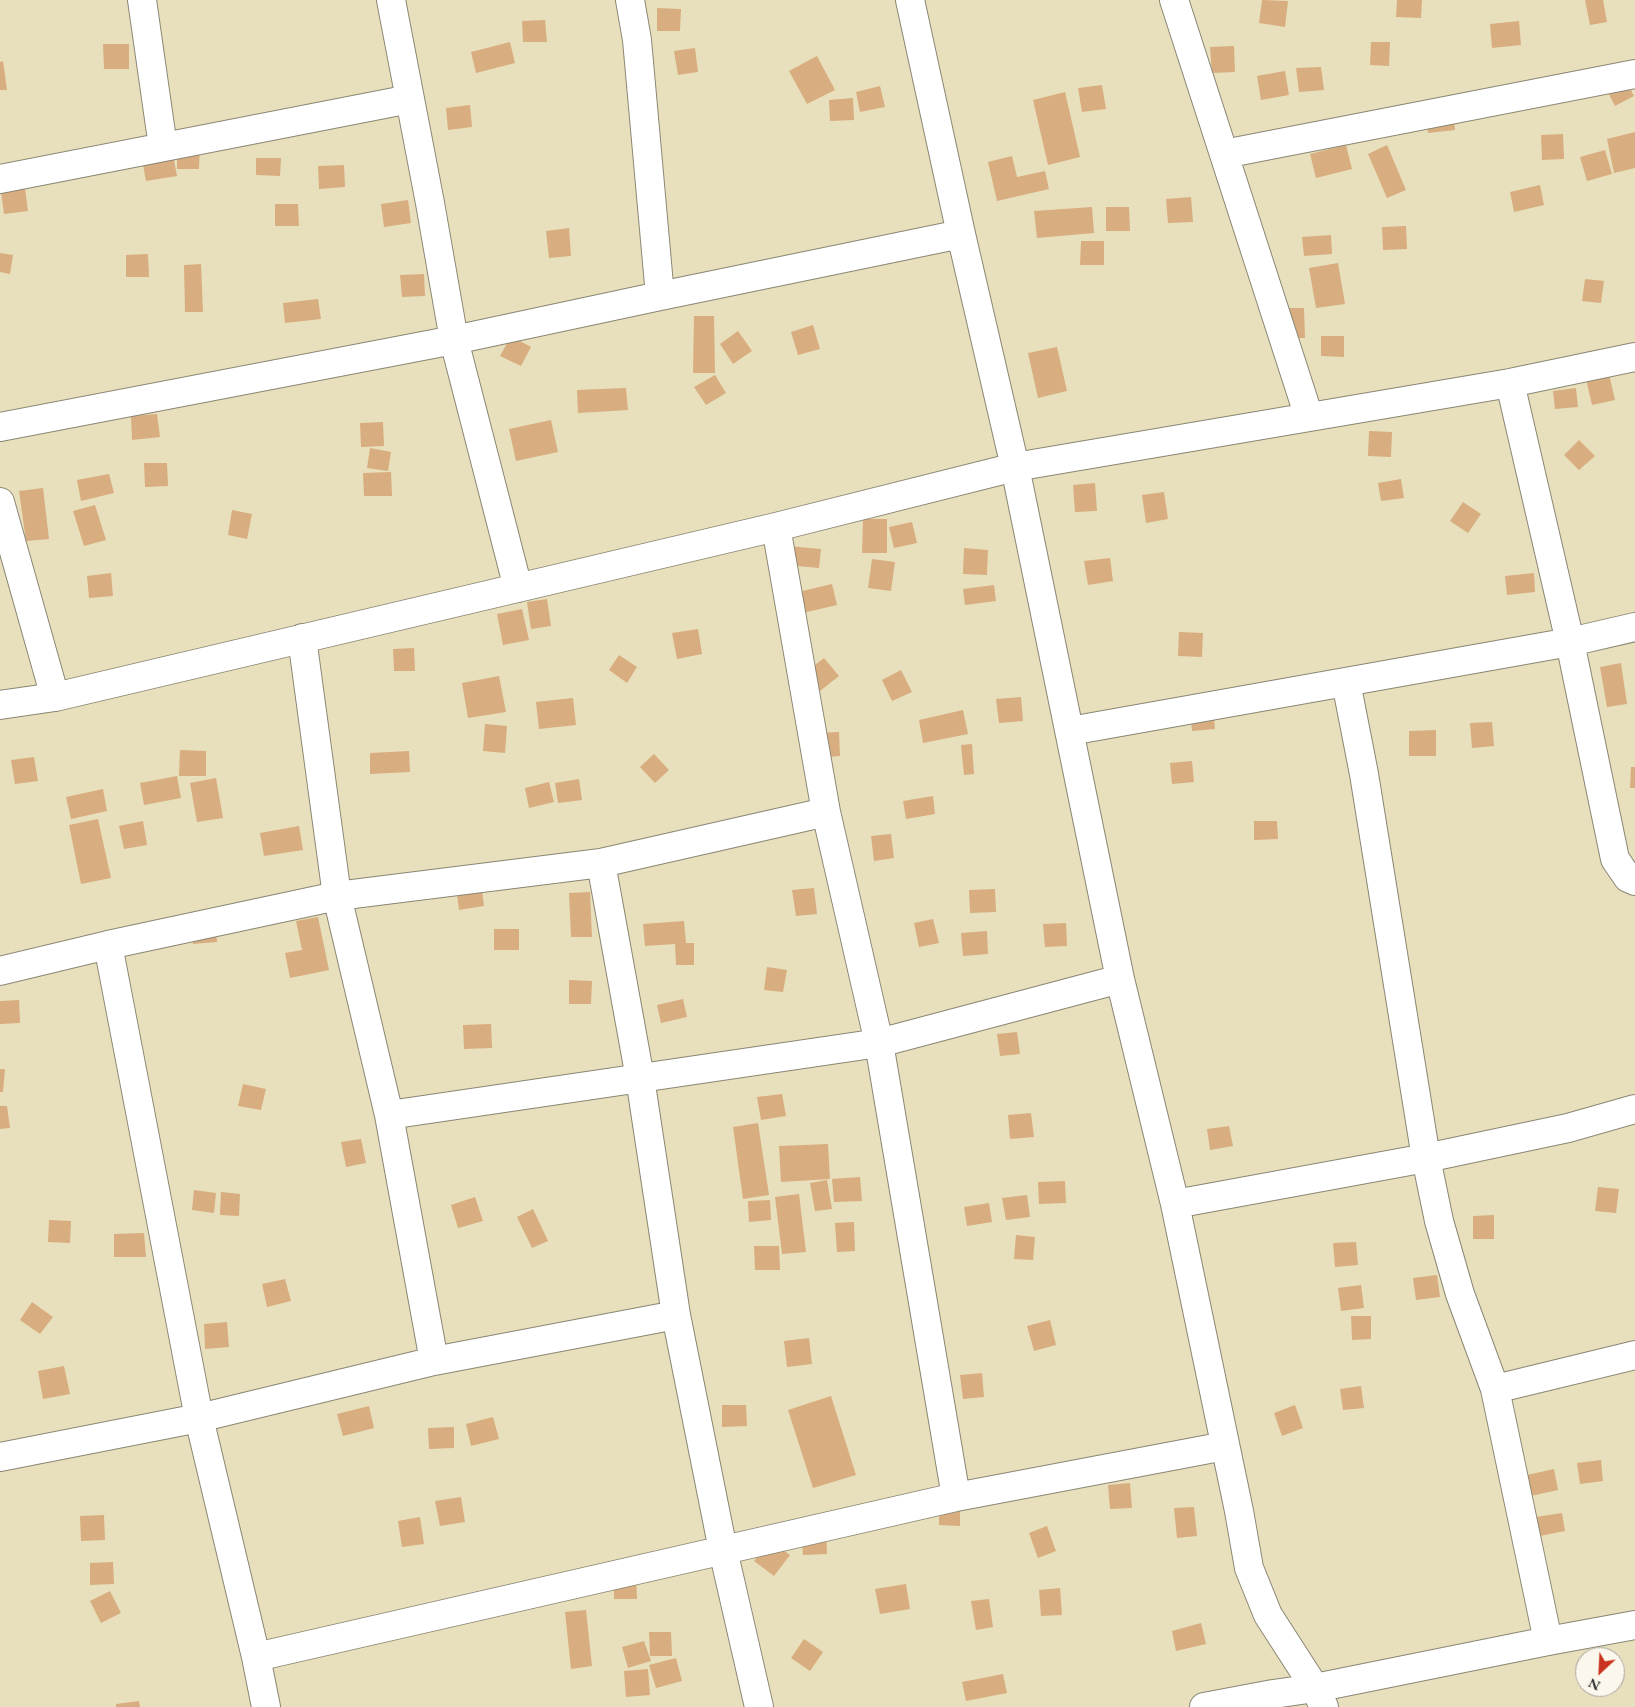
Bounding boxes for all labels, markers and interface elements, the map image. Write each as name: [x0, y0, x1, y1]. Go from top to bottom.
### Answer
north arrow: [1575, 1647, 1625, 1697]
text: N: [1585, 1674, 1603, 1695]

